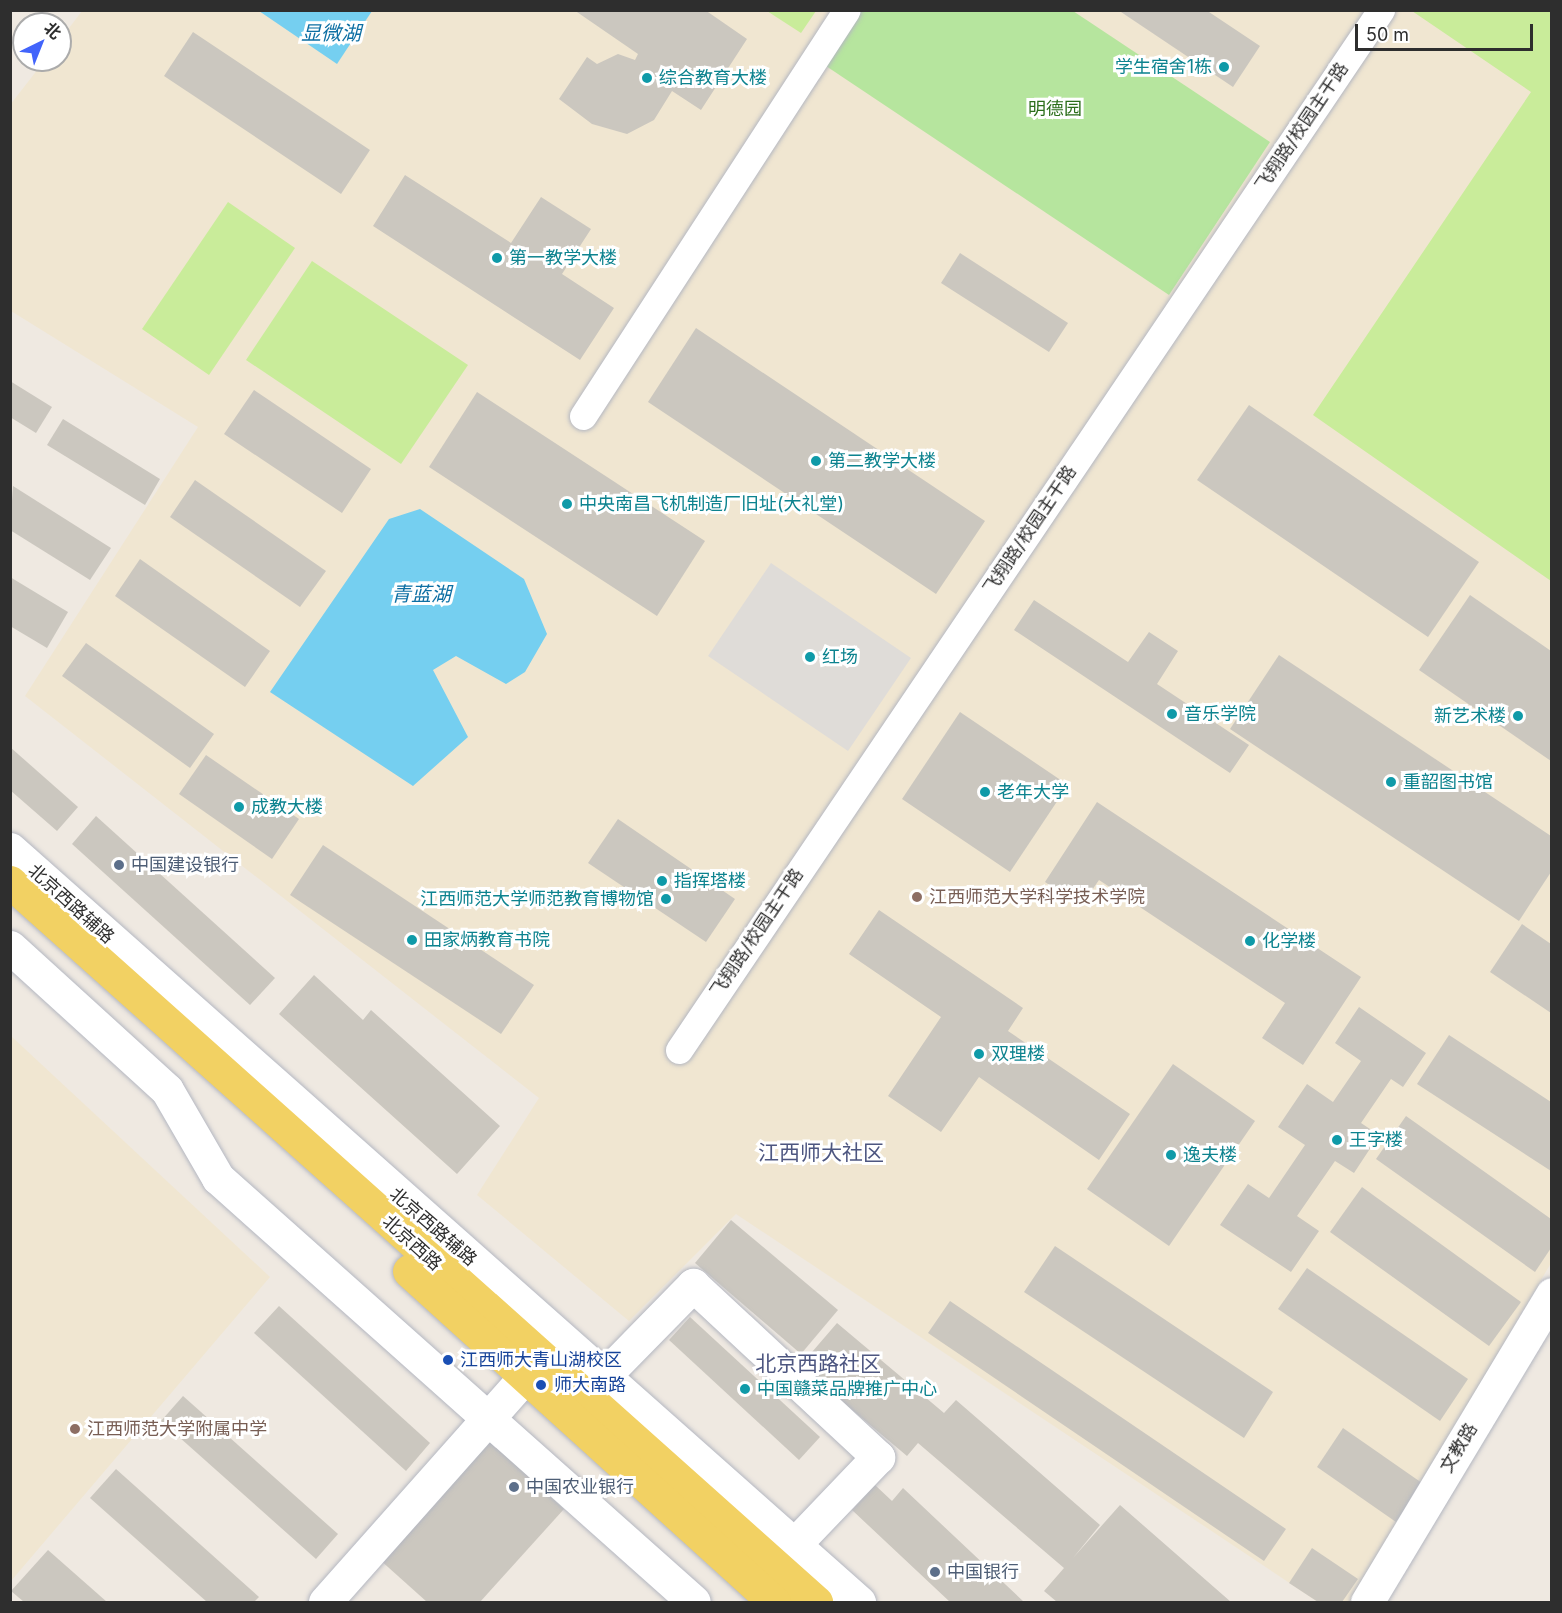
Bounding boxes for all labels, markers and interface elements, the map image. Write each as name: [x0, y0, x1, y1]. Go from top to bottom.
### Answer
north arrow: [12, 12, 72, 72]
scale bar: [1358, 12, 1536, 50]
text: 北: [40, 18, 66, 43]
water label: 显微湖: [301, 21, 361, 45]
text: 50 m: [1366, 24, 1409, 45]
place label: 学生宿舍1栋: [1115, 56, 1212, 78]
street label: 飞翔路/校园主干路: [1251, 59, 1353, 195]
marker: 学生宿舍1栋: [1217, 60, 1231, 74]
place label: 综合教育大楼: [659, 67, 767, 89]
marker: 综合教育大楼: [640, 71, 654, 85]
park label: 明德园: [1028, 98, 1082, 120]
place label: 第一教学大楼: [509, 247, 617, 269]
marker: 第一教学大楼: [490, 251, 504, 265]
place label: 第二教学大楼: [828, 450, 936, 472]
marker: 第二教学大楼: [809, 454, 823, 468]
street label: 飞翔路/校园主干路: [979, 462, 1081, 598]
place label: 中央南昌飞机制造厂旧址(大礼堂): [579, 493, 844, 515]
marker: 中央南昌飞机制造厂旧址(大礼堂): [560, 497, 574, 511]
water label: 青蓝湖: [391, 582, 451, 606]
place label: 红场: [822, 646, 858, 668]
marker: 红场: [803, 650, 817, 664]
place label: 音乐学院: [1184, 703, 1256, 725]
place label: 新艺术楼: [1434, 705, 1506, 727]
marker: 音乐学院: [1165, 707, 1179, 721]
marker: 新艺术楼: [1511, 709, 1525, 723]
place label: 重韶图书馆: [1403, 771, 1493, 793]
marker: 重韶图书馆: [1384, 775, 1398, 789]
place label: 老年大学: [997, 781, 1069, 803]
marker: 老年大学: [978, 785, 992, 799]
place label: 成教大楼: [251, 796, 323, 818]
marker: 成教大楼: [232, 800, 246, 814]
place label: 中国建设银行: [131, 854, 239, 876]
marker: 中国建设银行: [112, 858, 126, 872]
street label: 北京西路辅路: [24, 860, 118, 948]
street label: 飞翔路/校园主干路: [706, 865, 808, 1001]
place label: 指挥塔楼: [674, 870, 746, 892]
marker: 指挥塔楼: [655, 874, 669, 888]
place label: 江西师范大学科学技术学院: [929, 886, 1145, 908]
place label: 江西师范大学师范教育博物馆: [420, 888, 654, 910]
marker: 江西师范大学科学技术学院: [910, 890, 924, 904]
marker: 江西师范大学师范教育博物馆: [659, 892, 673, 906]
place label: 田家炳教育书院: [424, 929, 550, 951]
place label: 化学楼: [1262, 930, 1316, 952]
marker: 田家炳教育书院: [405, 933, 419, 947]
marker: 化学楼: [1243, 934, 1257, 948]
place label: 双理楼: [991, 1043, 1045, 1065]
marker: 双理楼: [972, 1047, 986, 1061]
place label: 王字楼: [1349, 1129, 1403, 1151]
marker: 王字楼: [1330, 1133, 1344, 1147]
district label: 江西师大社区: [758, 1140, 884, 1166]
place label: 逸夫楼: [1183, 1144, 1237, 1166]
marker: 逸夫楼: [1164, 1148, 1178, 1162]
street label: 北京西路辅路: [385, 1183, 481, 1271]
street label: 北京西路: [378, 1211, 446, 1275]
place label: 江西师大青山湖校区: [460, 1349, 622, 1371]
district label: 北京西路社区: [755, 1351, 881, 1377]
marker: 江西师大青山湖校区: [441, 1353, 455, 1367]
place label: 师大南路: [554, 1374, 626, 1396]
marker: 师大南路: [532, 1376, 550, 1394]
place label: 中国赣菜品牌推广中心: [757, 1378, 937, 1400]
marker: 中国赣菜品牌推广中心: [738, 1382, 752, 1396]
place label: 江西师范大学附属中学: [87, 1418, 267, 1440]
street label: 文教路: [1436, 1419, 1482, 1477]
marker: 江西师范大学附属中学: [68, 1422, 82, 1436]
place label: 中国农业银行: [526, 1476, 634, 1498]
marker: 中国农业银行: [507, 1480, 521, 1494]
place label: 中国银行: [947, 1561, 1019, 1583]
marker: 中国银行: [928, 1565, 942, 1579]

